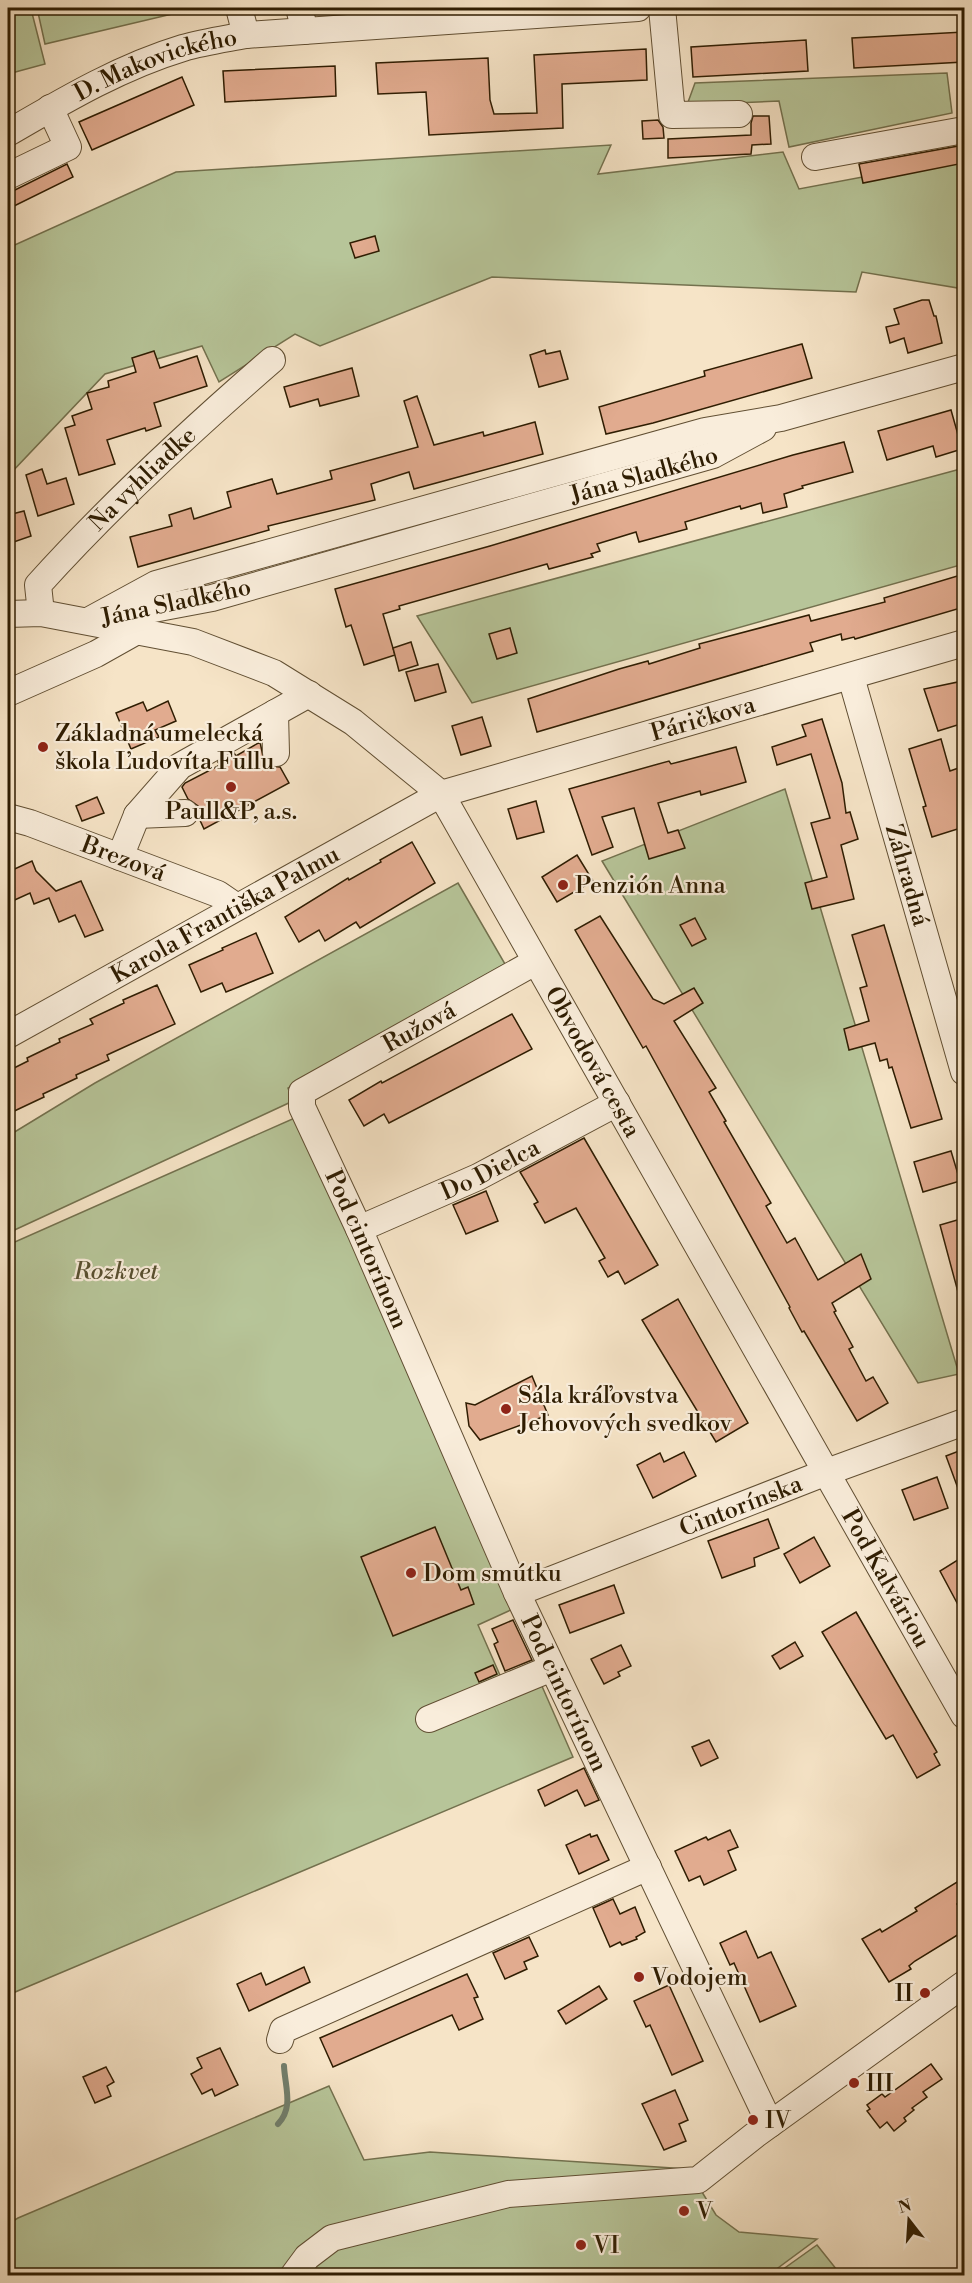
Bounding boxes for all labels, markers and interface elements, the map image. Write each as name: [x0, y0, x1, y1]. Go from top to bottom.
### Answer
street label: D. Makovického: [69, 23, 239, 108]
street label: Na vyhliadke: [83, 421, 203, 538]
street label: Jána Sladkého: [566, 440, 722, 511]
street label: Jána Sladkého: [97, 572, 254, 634]
street label: Páričkova: [647, 690, 760, 749]
place label: Základná umelecká škola Ľudovíta Fullu: [55, 719, 275, 777]
marker: Základná umelecká škola Ľudovíta Fullu: [36, 740, 50, 754]
marker: Paull&P, a.s.: [224, 780, 238, 794]
place label: Paull&P, a.s.: [165, 797, 297, 827]
street label: Záhradná: [878, 821, 936, 931]
street label: Brezová: [76, 829, 171, 889]
street label: Karola Františka Palmu: [106, 839, 345, 991]
place label: Penzión Anna: [575, 871, 727, 901]
marker: Penzión Anna: [556, 878, 570, 892]
street label: Obvodová cesta: [537, 981, 647, 1144]
street label: Ružová: [378, 995, 462, 1060]
street label: Do Dielca: [436, 1132, 546, 1207]
street label: Pod cintorínom: [318, 1165, 414, 1333]
park label: Rozkvet: [73, 1257, 159, 1287]
place label: Sála kráľovstva Jehovových svedkov: [517, 1381, 733, 1439]
marker: Sála kráľovstva Jehovových svedkov: [499, 1402, 513, 1416]
street label: Cintorínska: [675, 1469, 808, 1544]
street label: Pod Kalváriou: [834, 1504, 937, 1654]
place label: Dom smútku: [423, 1559, 562, 1589]
marker: Dom smútku: [404, 1566, 418, 1580]
street label: Pod cintorínom: [513, 1610, 614, 1777]
place label: Vodojem: [650, 1963, 748, 1993]
marker: Vodojem: [632, 1970, 646, 1984]
place label: II: [895, 1979, 913, 2009]
marker: II: [918, 1986, 932, 2000]
place label: III: [866, 2069, 893, 2099]
marker: III: [847, 2076, 861, 2090]
place label: IV: [765, 2106, 792, 2136]
marker: IV: [746, 2113, 760, 2127]
north arrow: [879, 2190, 939, 2250]
text: N: [896, 2195, 914, 2218]
place label: V: [695, 2197, 714, 2227]
marker: V: [677, 2204, 691, 2218]
place label: VI: [592, 2231, 619, 2261]
marker: VI: [574, 2238, 588, 2252]

